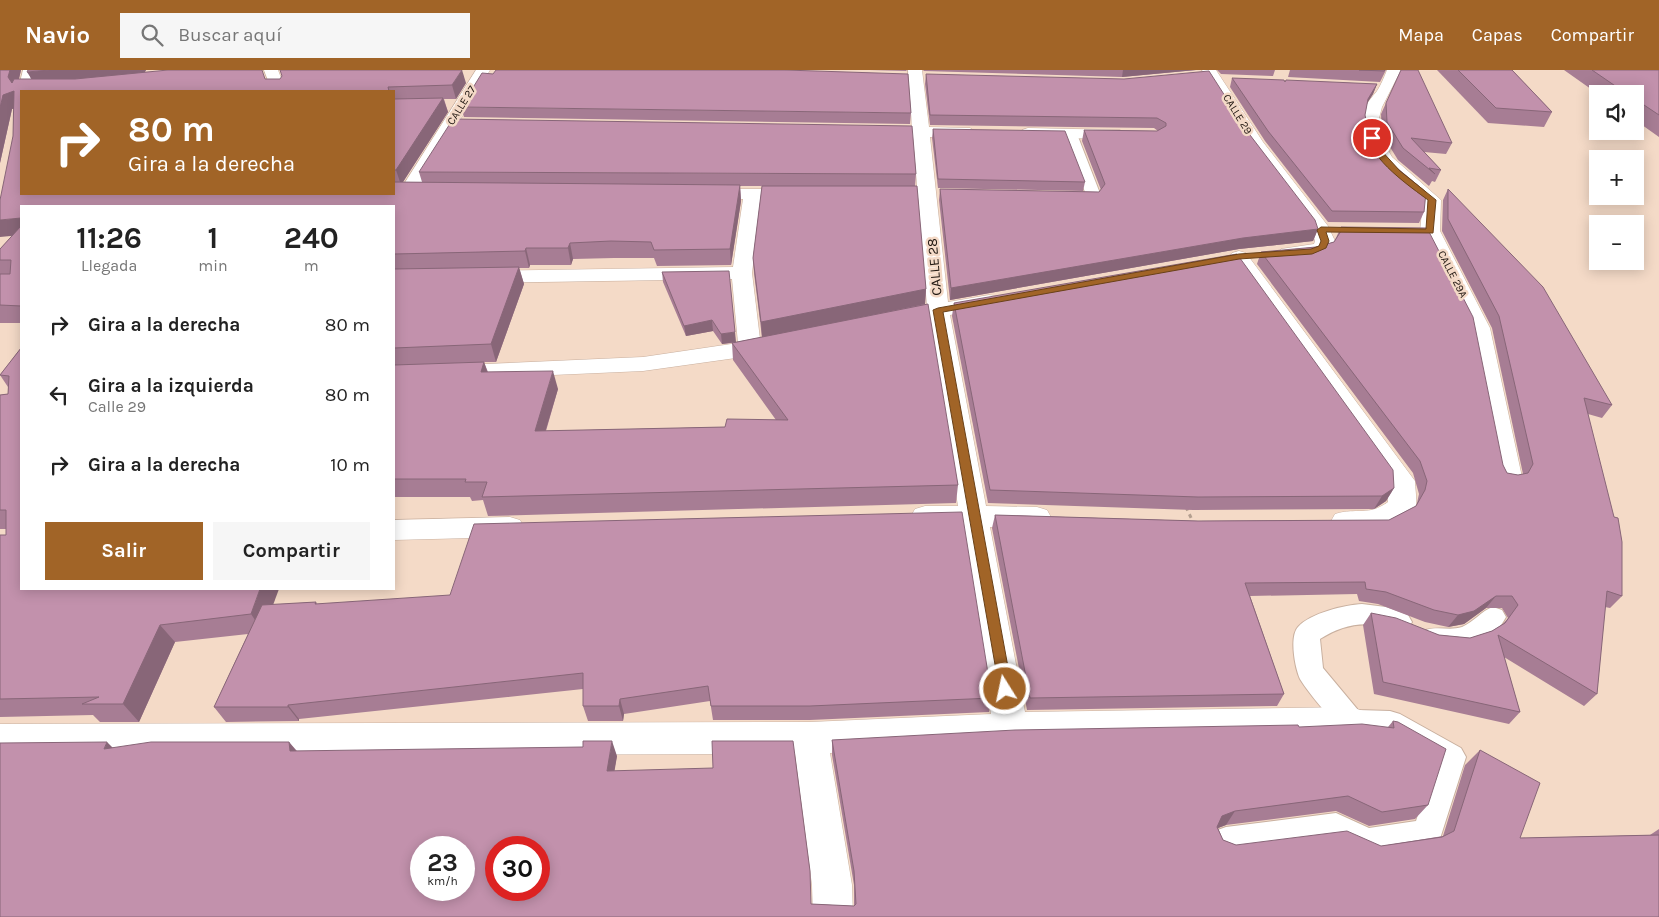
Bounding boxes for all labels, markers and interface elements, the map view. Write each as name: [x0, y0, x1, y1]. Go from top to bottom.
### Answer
search box: [120, 13, 470, 58]
text: Navio: [25, 21, 90, 49]
icon: search: [138, 21, 166, 49]
text: Buscar aquí: [178, 24, 282, 46]
text: Mapa: [1398, 24, 1444, 46]
text: Capas: [1472, 24, 1523, 46]
text: Compartir: [1551, 24, 1634, 46]
street label: CALLE 27: [444, 83, 479, 127]
map controls: [1589, 85, 1644, 270]
button: sound: [1589, 85, 1644, 140]
street label: CALLE 29: [1220, 92, 1255, 137]
text: 80 m: [128, 109, 215, 150]
icon: right: [45, 110, 110, 175]
pin: [1351, 117, 1393, 159]
icon: arrive: [1358, 124, 1386, 152]
button: +: [1589, 150, 1644, 205]
text: Gira a la derecha: [128, 151, 295, 177]
button: −: [1589, 215, 1644, 270]
text: 11:26: [76, 220, 142, 256]
text: 1: [208, 220, 218, 256]
text: 240: [284, 220, 339, 256]
street label: CALLE 28: [924, 238, 945, 296]
street label: CALLE 29A: [1435, 248, 1470, 301]
text: Llegada: [81, 256, 137, 275]
text: min: [198, 256, 228, 275]
text: m: [304, 256, 319, 275]
icon: right: [45, 311, 73, 339]
text: Gira a la derecha: [88, 314, 240, 336]
text: 80 m: [325, 314, 370, 336]
text: Gira a la izquierda: [88, 375, 254, 397]
icon: left: [45, 381, 73, 409]
text: 80 m: [325, 384, 370, 406]
text: Calle 29: [88, 397, 146, 416]
icon: right: [45, 451, 73, 479]
text: Gira a la derecha: [88, 454, 240, 476]
text: 10 m: [330, 454, 370, 476]
button: Salir: [45, 522, 203, 580]
button: Compartir: [213, 522, 370, 580]
position arrow: [978, 662, 1030, 714]
speed limit sign: 30: [485, 836, 550, 901]
text: 23: [427, 848, 458, 877]
text: km/h: [427, 874, 458, 888]

